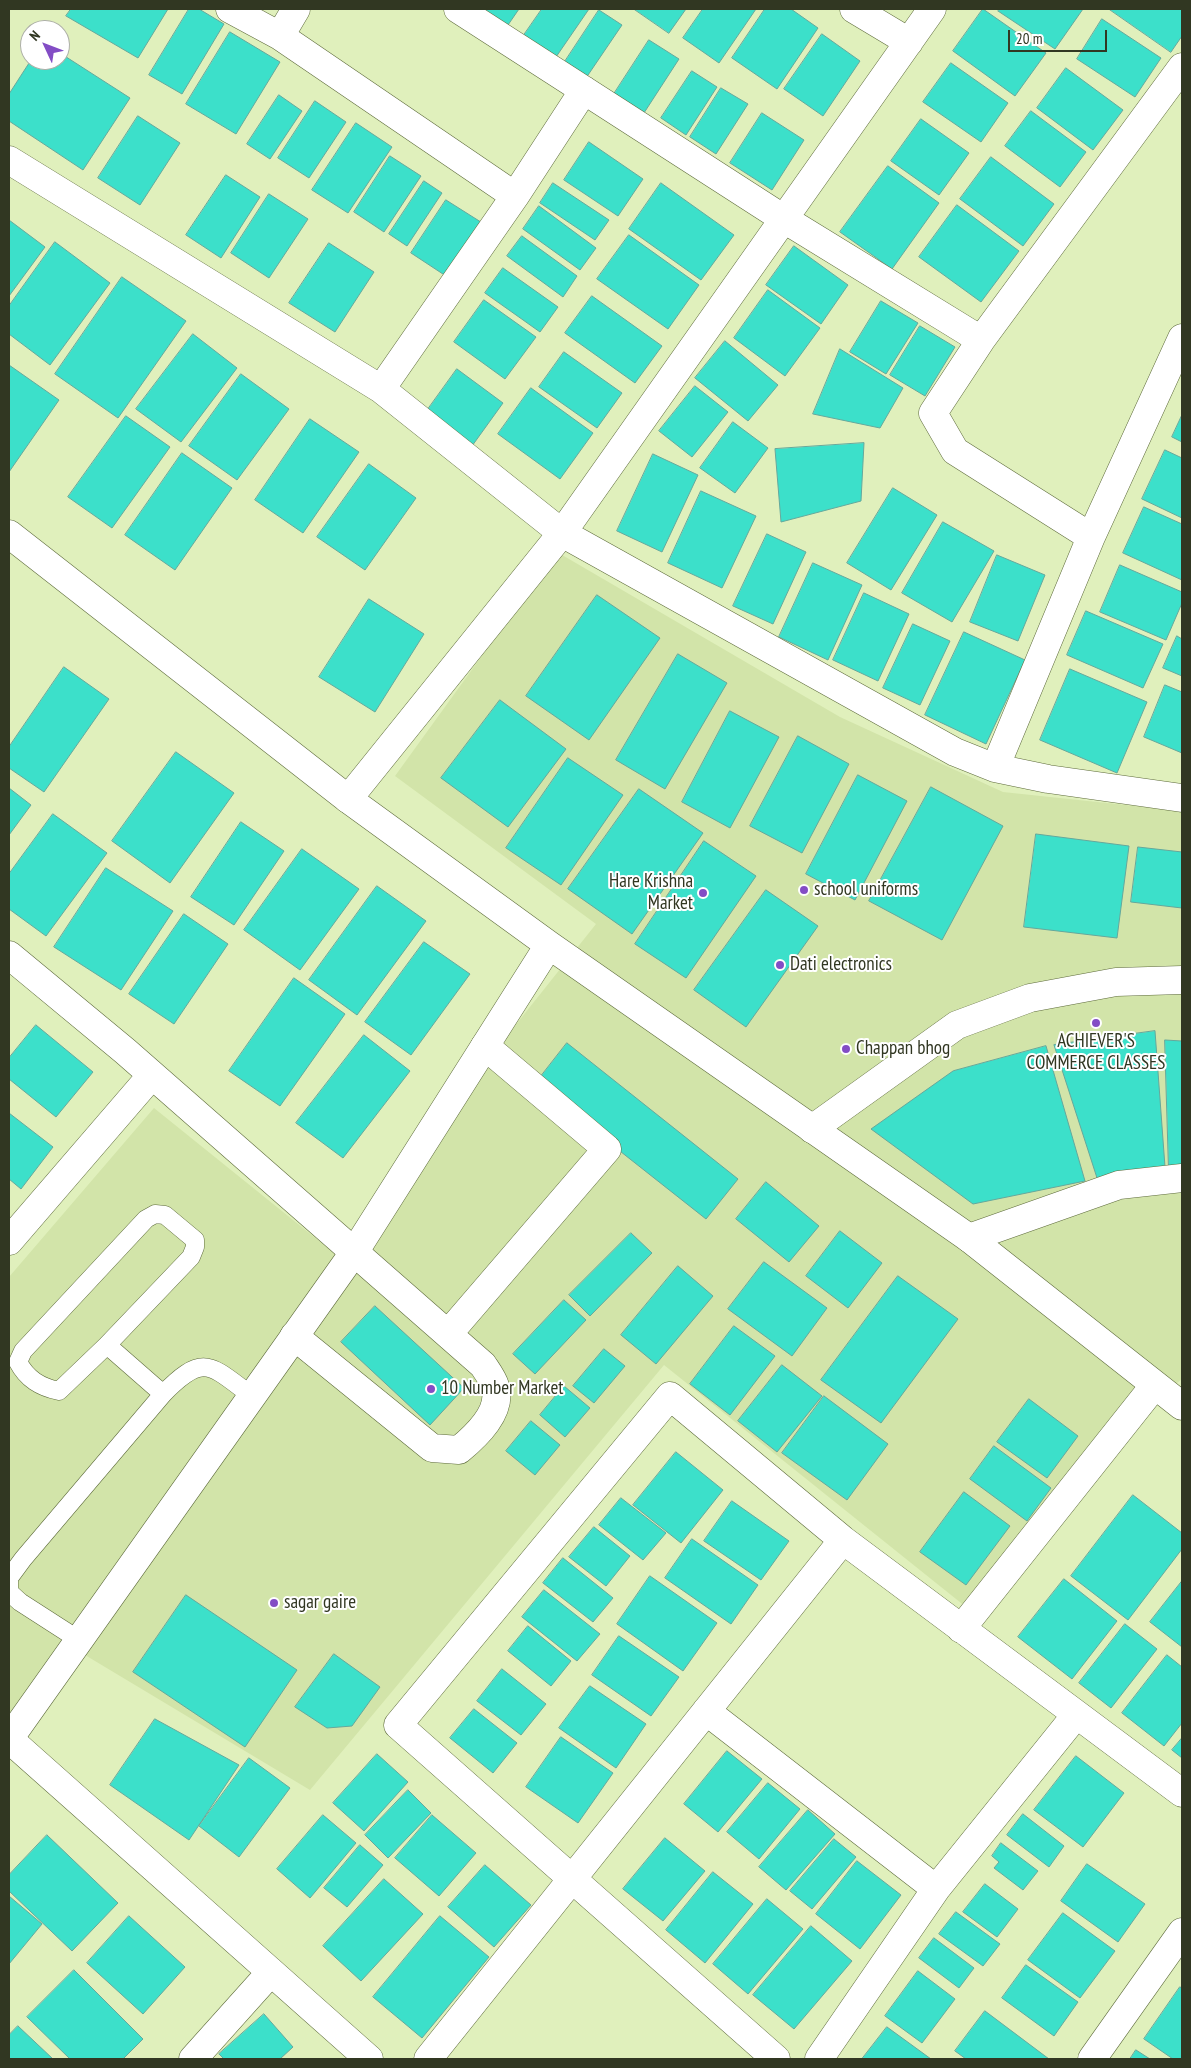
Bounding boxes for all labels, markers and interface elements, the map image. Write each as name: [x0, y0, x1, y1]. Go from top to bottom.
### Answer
north arrow: [20, 20, 70, 70]
scale bar: [1011, 20, 1110, 52]
text: N: [26, 27, 44, 44]
text: 20 m: [1016, 29, 1042, 48]
place label: Hare Krishna Market: [609, 871, 693, 915]
place label: school uniforms: [814, 879, 918, 901]
marker: school uniforms: [798, 884, 810, 896]
marker: Hare Krishna Market: [697, 887, 709, 899]
place label: Dati electronics: [790, 954, 892, 976]
marker: Dati electronics: [774, 959, 786, 971]
marker: ACHIEVER'S COMMERCE CLASSES: [1090, 1017, 1102, 1029]
place label: ACHIEVER'S COMMERCE CLASSES: [1027, 1031, 1165, 1075]
place label: Chappan bhog: [856, 1038, 950, 1060]
marker: Chappan bhog: [840, 1043, 852, 1055]
place label: 10 Number Market: [441, 1378, 563, 1400]
marker: 10 Number Market: [425, 1383, 437, 1395]
place label: sagar gaire: [284, 1592, 356, 1614]
marker: sagar gaire: [268, 1597, 280, 1609]

